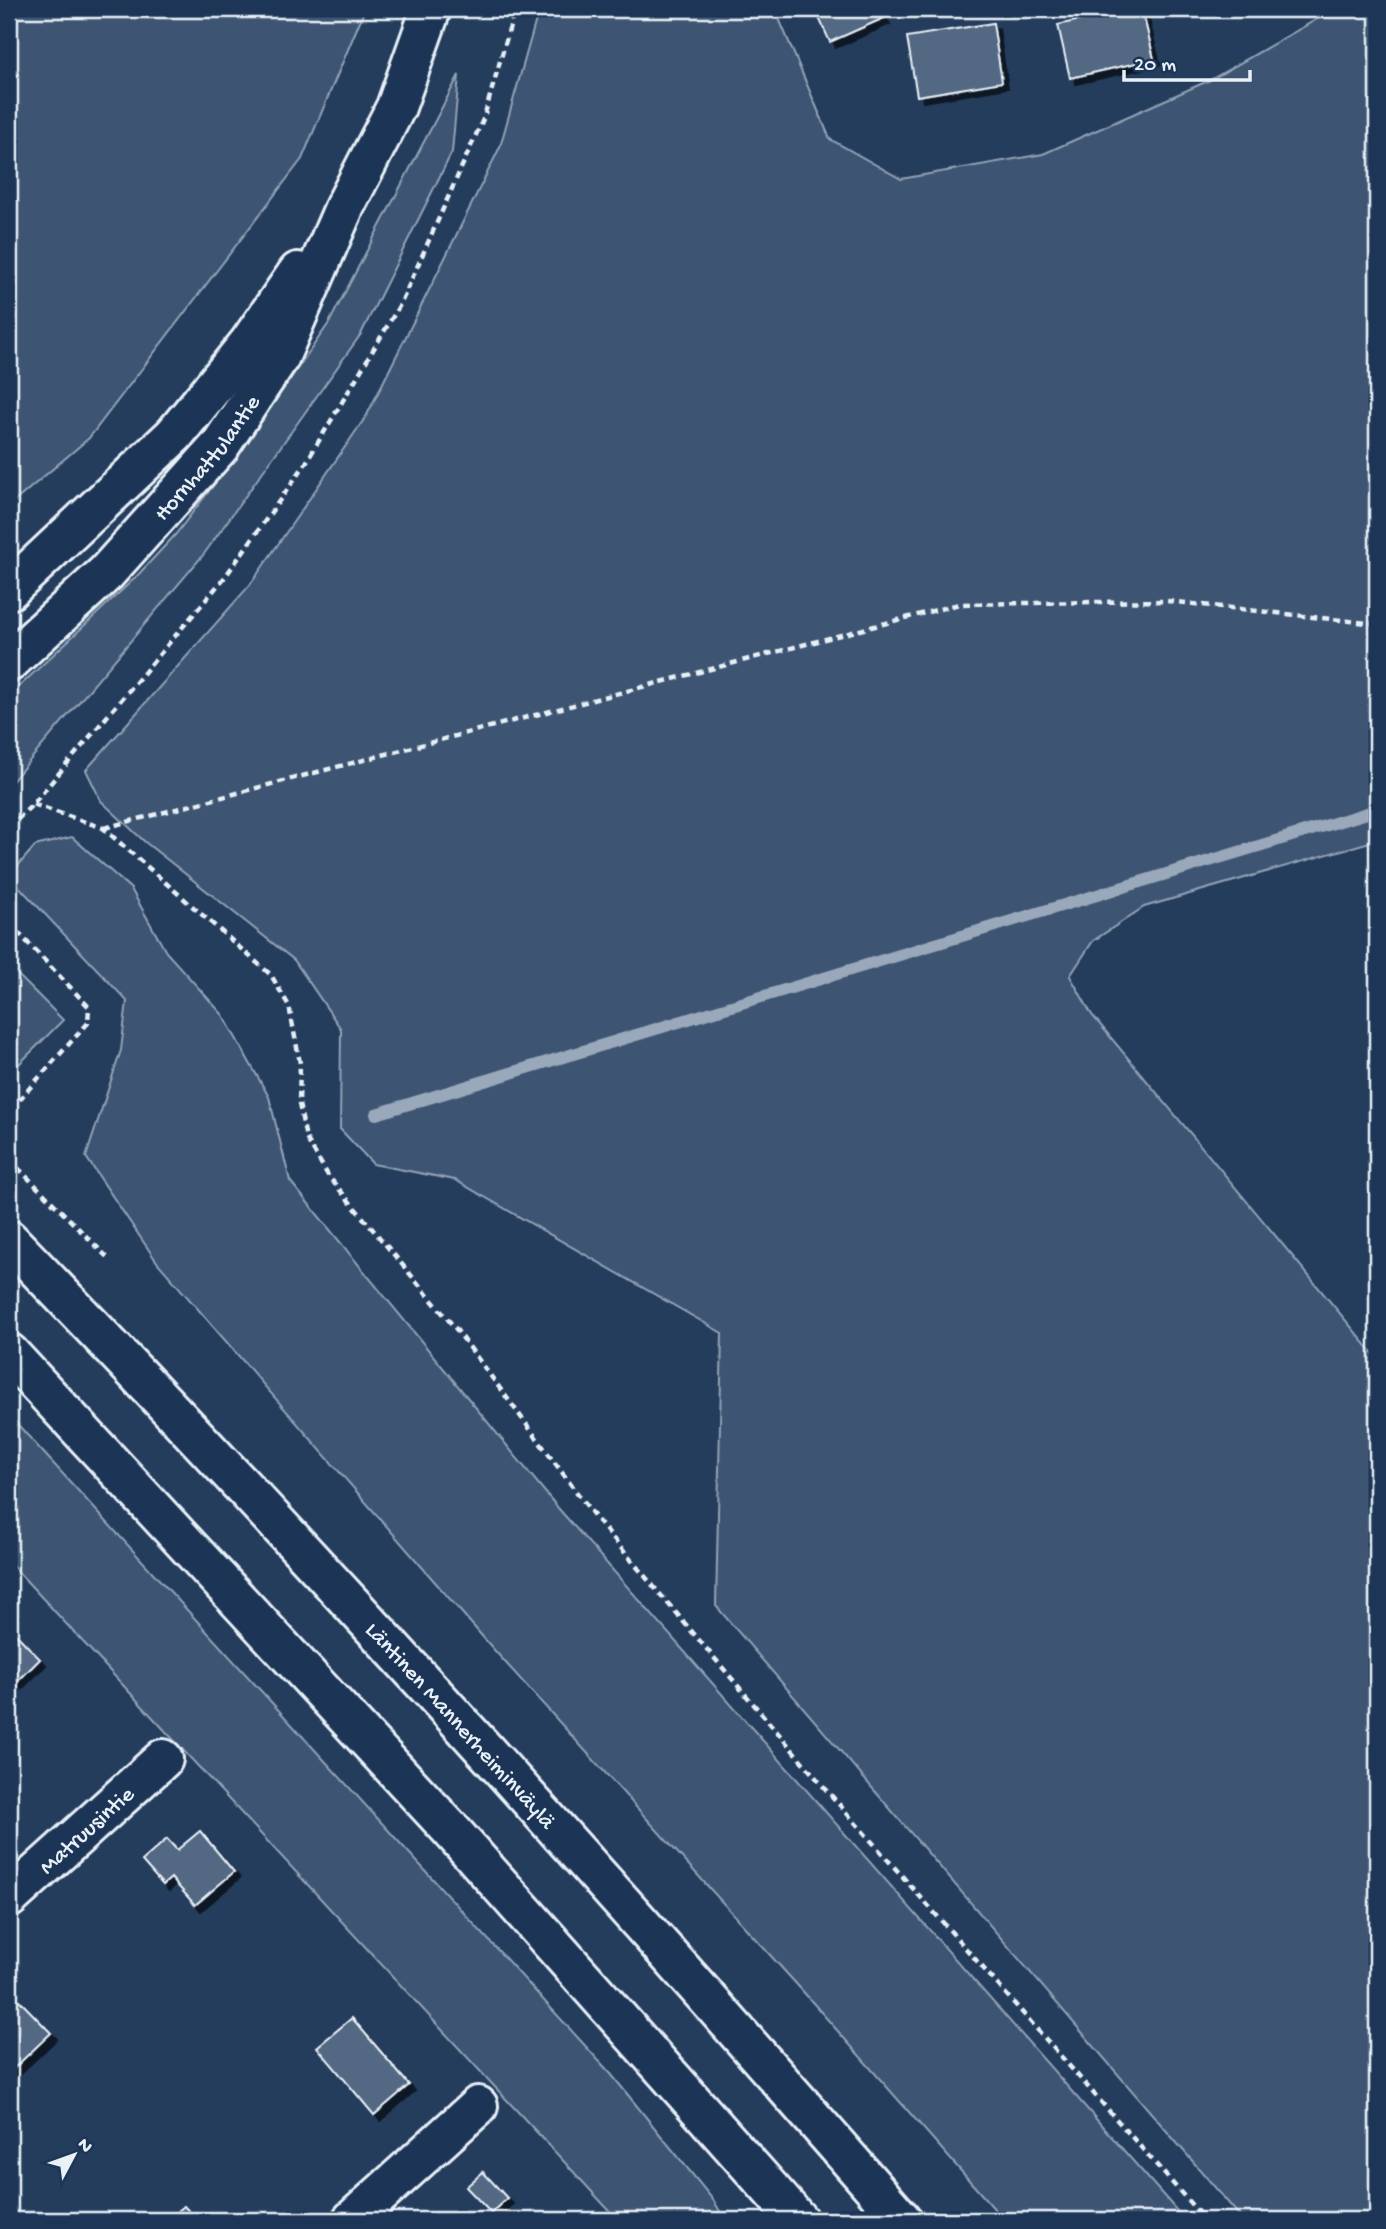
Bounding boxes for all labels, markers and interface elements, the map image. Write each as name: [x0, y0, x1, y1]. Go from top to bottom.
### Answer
scale bar: [1124, 38, 1250, 82]
text: 20 m: [1134, 54, 1176, 79]
street label: Hornhattulantie: [150, 390, 268, 528]
street label: Läntinen Mannerheiminväylä: [358, 1618, 561, 1837]
street label: Matruusintie: [35, 1781, 142, 1881]
north arrow: [38, 2120, 108, 2190]
text: N: [71, 2134, 97, 2158]

